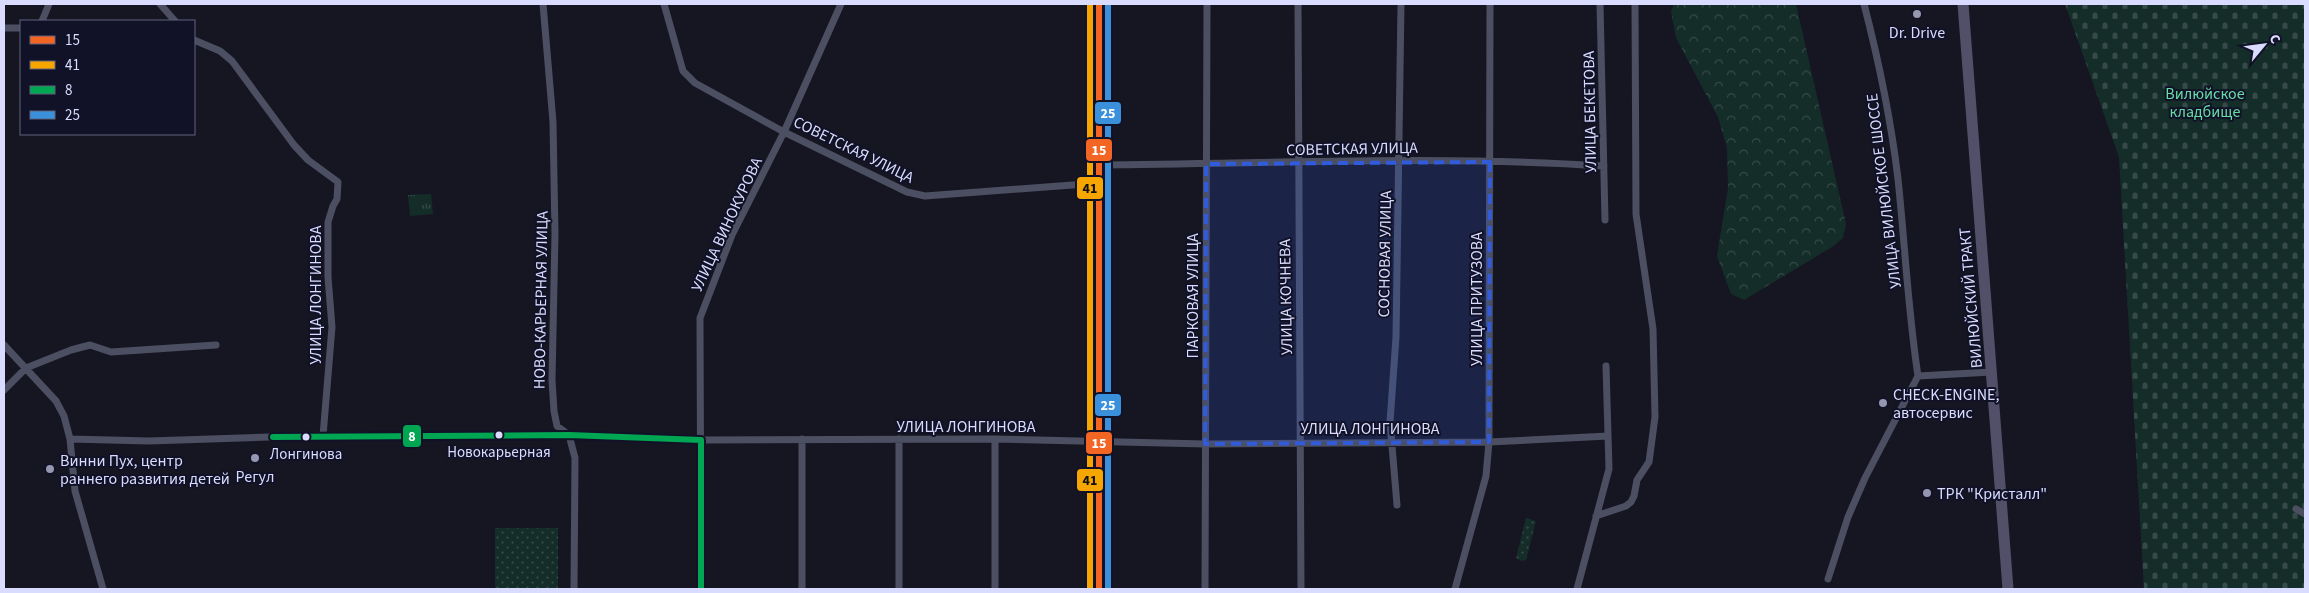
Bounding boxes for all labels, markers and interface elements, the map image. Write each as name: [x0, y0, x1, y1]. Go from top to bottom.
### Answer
marker: Dr. Drive: [1911, 8, 1923, 20]
legend: [20, 20, 195, 135]
north arrow: [2239, 20, 2289, 70]
place label: Dr. Drive: [1889, 22, 1945, 44]
text: 15: [65, 30, 80, 51]
text: С: [2264, 31, 2285, 48]
street label: УЛИЦА БЕКЕТОВА: [1578, 50, 1602, 173]
text: 41: [65, 55, 80, 76]
text: 8: [65, 80, 72, 101]
park label: Вилюйское кладбище: [2165, 83, 2245, 123]
street label: УЛИЦА ВИЛЮЙСКОЕ ШОССЕ: [1861, 92, 1907, 290]
line badge: 25: [1094, 101, 1122, 125]
text: 25: [1101, 104, 1115, 124]
text: 25: [65, 105, 80, 126]
street label: СОВЕТСКАЯ УЛИЦА: [790, 111, 918, 189]
street label: СОВЕТСКАЯ УЛИЦА: [1286, 137, 1418, 161]
line badge: 15: [1085, 138, 1113, 162]
text: 15: [1092, 141, 1106, 161]
street label: УЛИЦА ВИНОКУРОВА: [686, 153, 768, 295]
line badge: 41: [1076, 176, 1104, 200]
text: 41: [1083, 179, 1097, 199]
street label: СОСНОВАЯ УЛИЦА: [1373, 190, 1397, 318]
street label: НОВО-КАРЬЕРНАЯ УЛИЦА: [528, 210, 554, 389]
street label: УЛИЦА ЛОНГИНОВА: [305, 225, 327, 364]
street label: ВИЛЮЙСКИЙ ТРАКТ: [1954, 226, 1988, 369]
street label: УЛИЦА ПРИТУЗОВА: [1466, 232, 1488, 366]
street label: ПАРКОВАЯ УЛИЦА: [1182, 233, 1204, 359]
street label: УЛИЦА КОЧНЕВА: [1274, 238, 1298, 355]
place label: CHECK-ENGINE, автосервис: [1893, 384, 2000, 424]
line badge: 25: [1094, 393, 1122, 417]
text: 25: [1101, 396, 1115, 416]
marker: CHECK-ENGINE, автосервис: [1877, 397, 1889, 409]
street label: УЛИЦА ЛОНГИНОВА: [897, 416, 1036, 438]
street label: УЛИЦА ЛОНГИНОВА: [1301, 418, 1440, 440]
line badge: 8: [402, 424, 422, 448]
text: 8: [408, 427, 416, 447]
marker: Новокарьерная: [494, 430, 504, 440]
line badge: 15: [1085, 431, 1113, 455]
marker: Лонгинова: [301, 432, 311, 442]
text: 15: [1092, 434, 1106, 454]
place label: Новокарьерная: [447, 442, 551, 463]
place label: Лонгинова: [270, 444, 342, 465]
place label: Винни Пух, центр раннего развития детей: [60, 450, 230, 490]
marker: Регул: [249, 452, 261, 464]
marker: Винни Пух, центр раннего развития детей: [44, 463, 56, 475]
place label: Регул: [236, 466, 274, 488]
line badge: 41: [1076, 468, 1104, 492]
text: 41: [1083, 471, 1097, 491]
place label: ТРК "Кристалл": [1937, 483, 2047, 505]
marker: ТРК "Кристалл": [1921, 487, 1933, 499]

